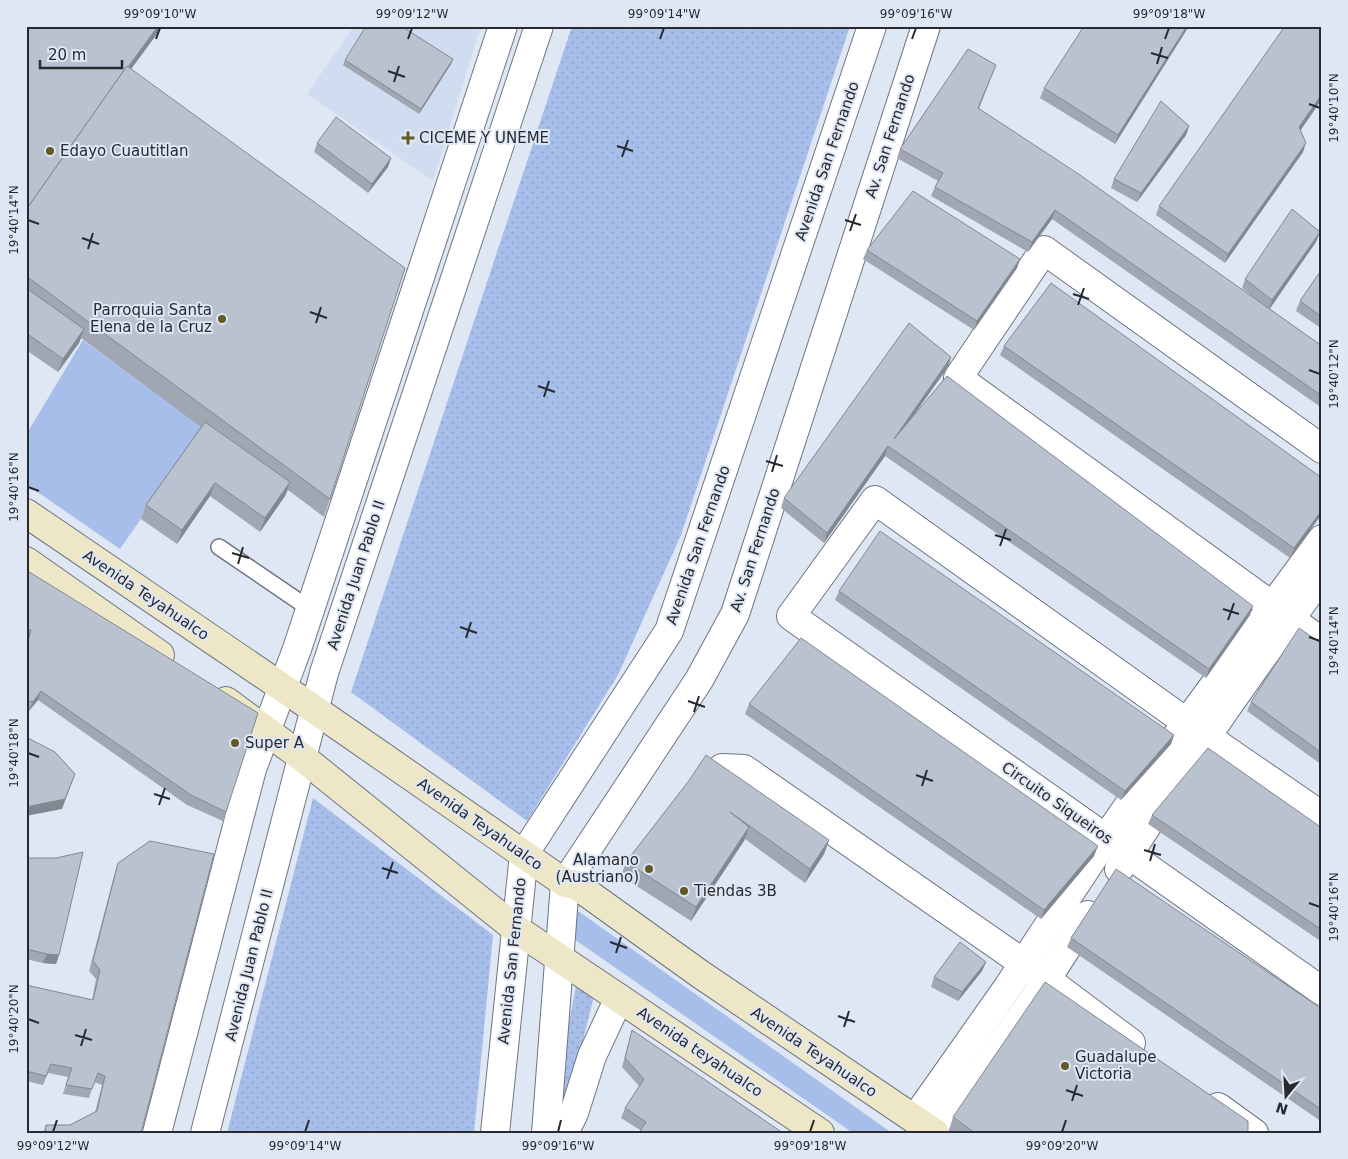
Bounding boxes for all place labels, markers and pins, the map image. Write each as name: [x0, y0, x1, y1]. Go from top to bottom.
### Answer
place label: CICEME Y UNEME: [419, 129, 549, 147]
marker: CICEME Y UNEME: [401, 131, 415, 145]
place label: Edayo Cuautitlan: [60, 142, 189, 160]
marker: Edayo Cuautitlan: [44, 145, 56, 157]
place label: Parroquia Santa Elena de la Cruz: [90, 301, 212, 336]
marker: Parroquia Santa Elena de la Cruz: [216, 313, 228, 325]
place label: Super A: [245, 734, 305, 752]
marker: Super A: [229, 737, 241, 749]
place label: Alamano (Austriano): [556, 851, 639, 886]
marker: Alamano (Austriano): [643, 863, 655, 875]
place label: Tiendas 3B: [693, 882, 777, 900]
marker: Tiendas 3B: [678, 885, 690, 897]
place label: Guadalupe Victoria: [1075, 1048, 1156, 1083]
marker: Guadalupe Victoria: [1059, 1060, 1071, 1072]

